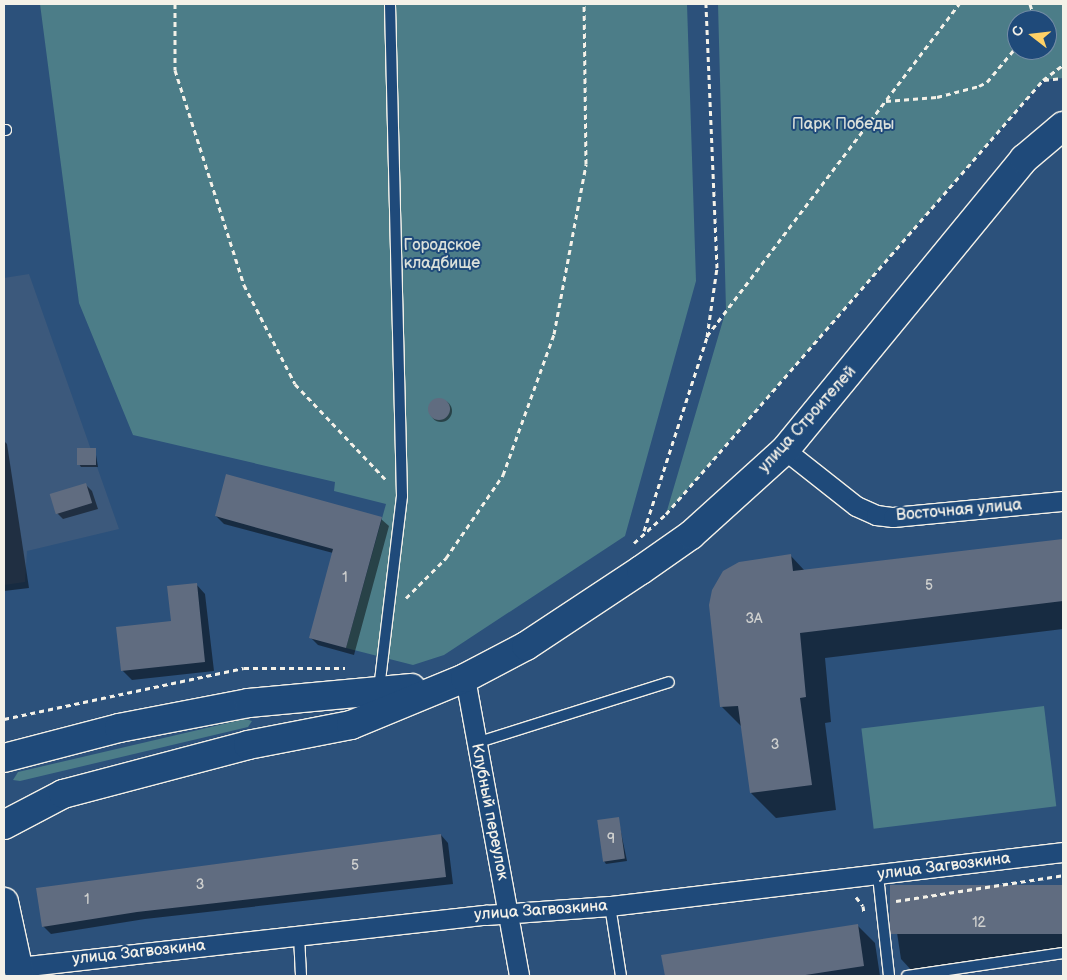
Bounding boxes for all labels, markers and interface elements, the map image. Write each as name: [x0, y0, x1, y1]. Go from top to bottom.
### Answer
north arrow: [1007, 10, 1057, 60]
text: С: [1009, 24, 1028, 38]
park label: Парк Победы: [792, 115, 894, 135]
park label: Городское кладбище: [403, 236, 481, 274]
street label: улица Строителей: [755, 363, 861, 477]
street label: Восточная улица: [895, 496, 1023, 526]
house number: 1: [342, 570, 348, 586]
house number: 5: [925, 578, 933, 594]
house number: 3А: [745, 611, 763, 627]
house number: 3: [771, 737, 779, 753]
street label: Клубный переулок: [466, 742, 512, 882]
house number: 9: [607, 831, 615, 847]
street label: улица Загвозкина: [876, 849, 1012, 885]
house number: 5: [351, 858, 359, 874]
house number: 3: [196, 877, 204, 893]
house number: 1: [84, 892, 90, 908]
street label: улица Загвозкина: [474, 897, 608, 925]
house number: 12: [972, 915, 986, 931]
street label: улица Загвозкина: [71, 936, 207, 970]

